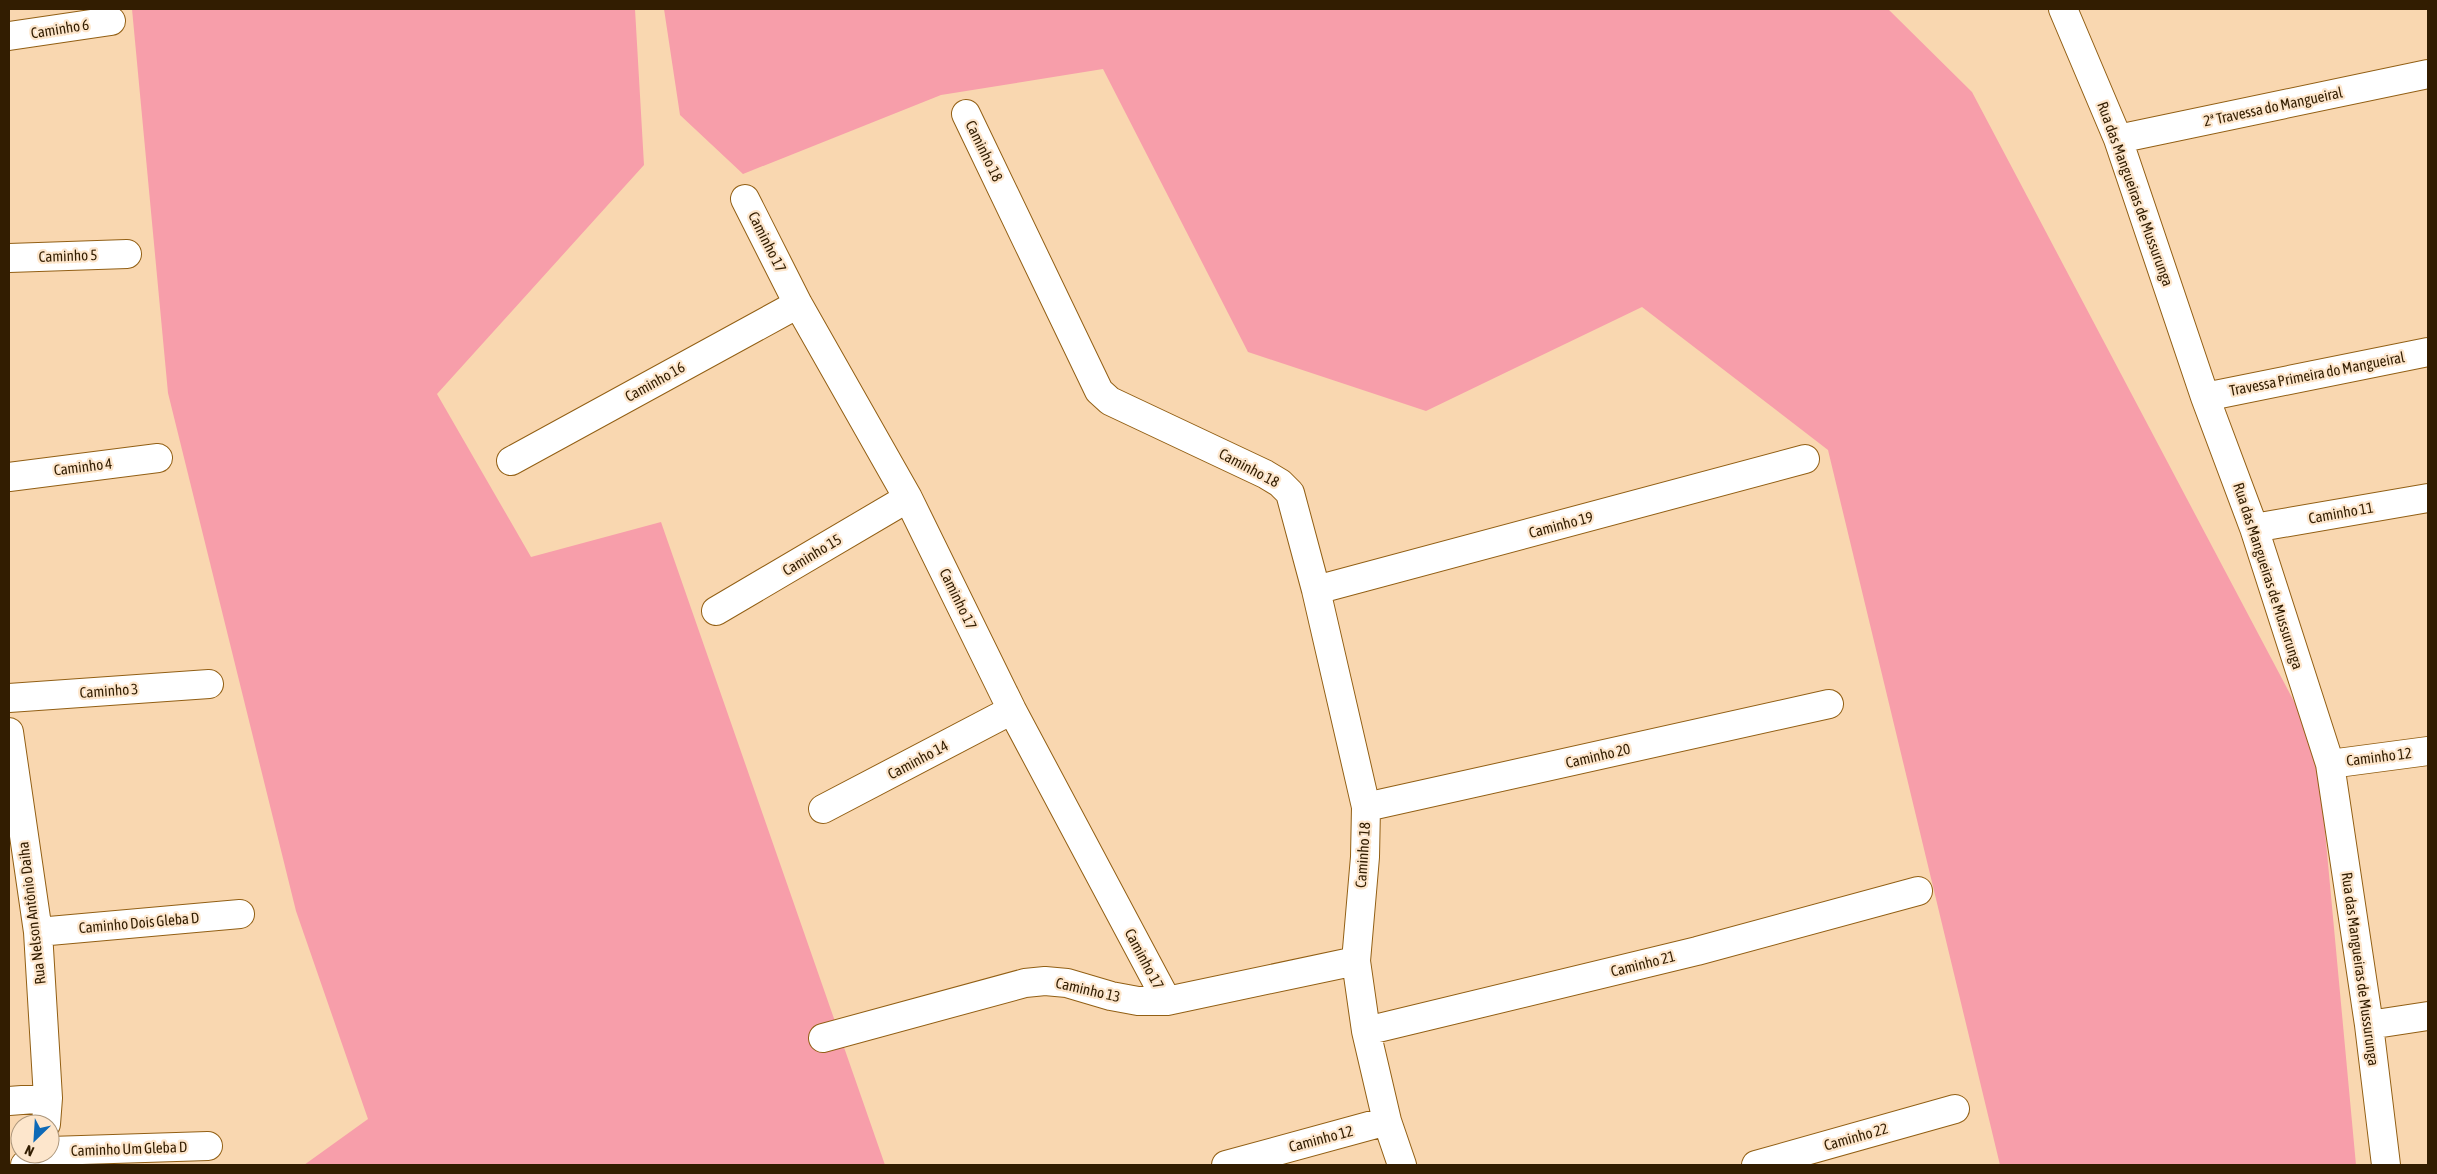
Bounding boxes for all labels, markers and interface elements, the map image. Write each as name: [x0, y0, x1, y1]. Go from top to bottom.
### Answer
street label: Caminho 6: [30, 16, 90, 41]
street label: 2ª Travessa do Mangueiral: [2202, 83, 2344, 130]
street label: Rua das Mangueiras de Mussurunga: [2094, 99, 2177, 288]
street label: Caminho 18: [962, 118, 1006, 184]
street label: Caminho 17: [745, 209, 790, 275]
street label: Caminho 5: [38, 246, 98, 265]
street label: Travessa Primeira do Mangueiral: [2228, 348, 2406, 399]
street label: Caminho 16: [622, 358, 688, 405]
street label: Caminho 18: [1216, 445, 1282, 490]
street label: Caminho 4: [53, 454, 113, 479]
street label: Rua das Mangueiras de Mussurunga: [2230, 480, 2307, 671]
street label: Caminho 11: [2307, 498, 2375, 527]
street label: Caminho 19: [1527, 508, 1595, 541]
street label: Caminho 15: [779, 530, 844, 579]
street label: Caminho 17: [936, 566, 980, 632]
street label: Caminho 3: [79, 680, 139, 701]
street label: Caminho 14: [885, 737, 951, 782]
street label: Caminho 20: [1564, 740, 1632, 771]
street label: Caminho 12: [2345, 744, 2413, 769]
street label: Caminho 18: [1352, 822, 1373, 888]
street label: Rua Nelson Antônio Daiha: [14, 841, 49, 985]
street label: Rua das Mangueiras de Mussurunga: [2339, 871, 2382, 1067]
street label: Caminho Dois Gleba D: [78, 909, 200, 936]
street label: Caminho 17: [1122, 926, 1167, 992]
street label: Caminho 21: [1609, 947, 1677, 980]
street label: Caminho 13: [1054, 974, 1122, 1005]
north arrow: [10, 1114, 60, 1164]
street label: Caminho 22: [1822, 1119, 1890, 1154]
street label: Caminho 12: [1287, 1122, 1355, 1155]
street label: Caminho Um Gleba D: [70, 1138, 187, 1159]
text: N: [22, 1142, 37, 1160]

